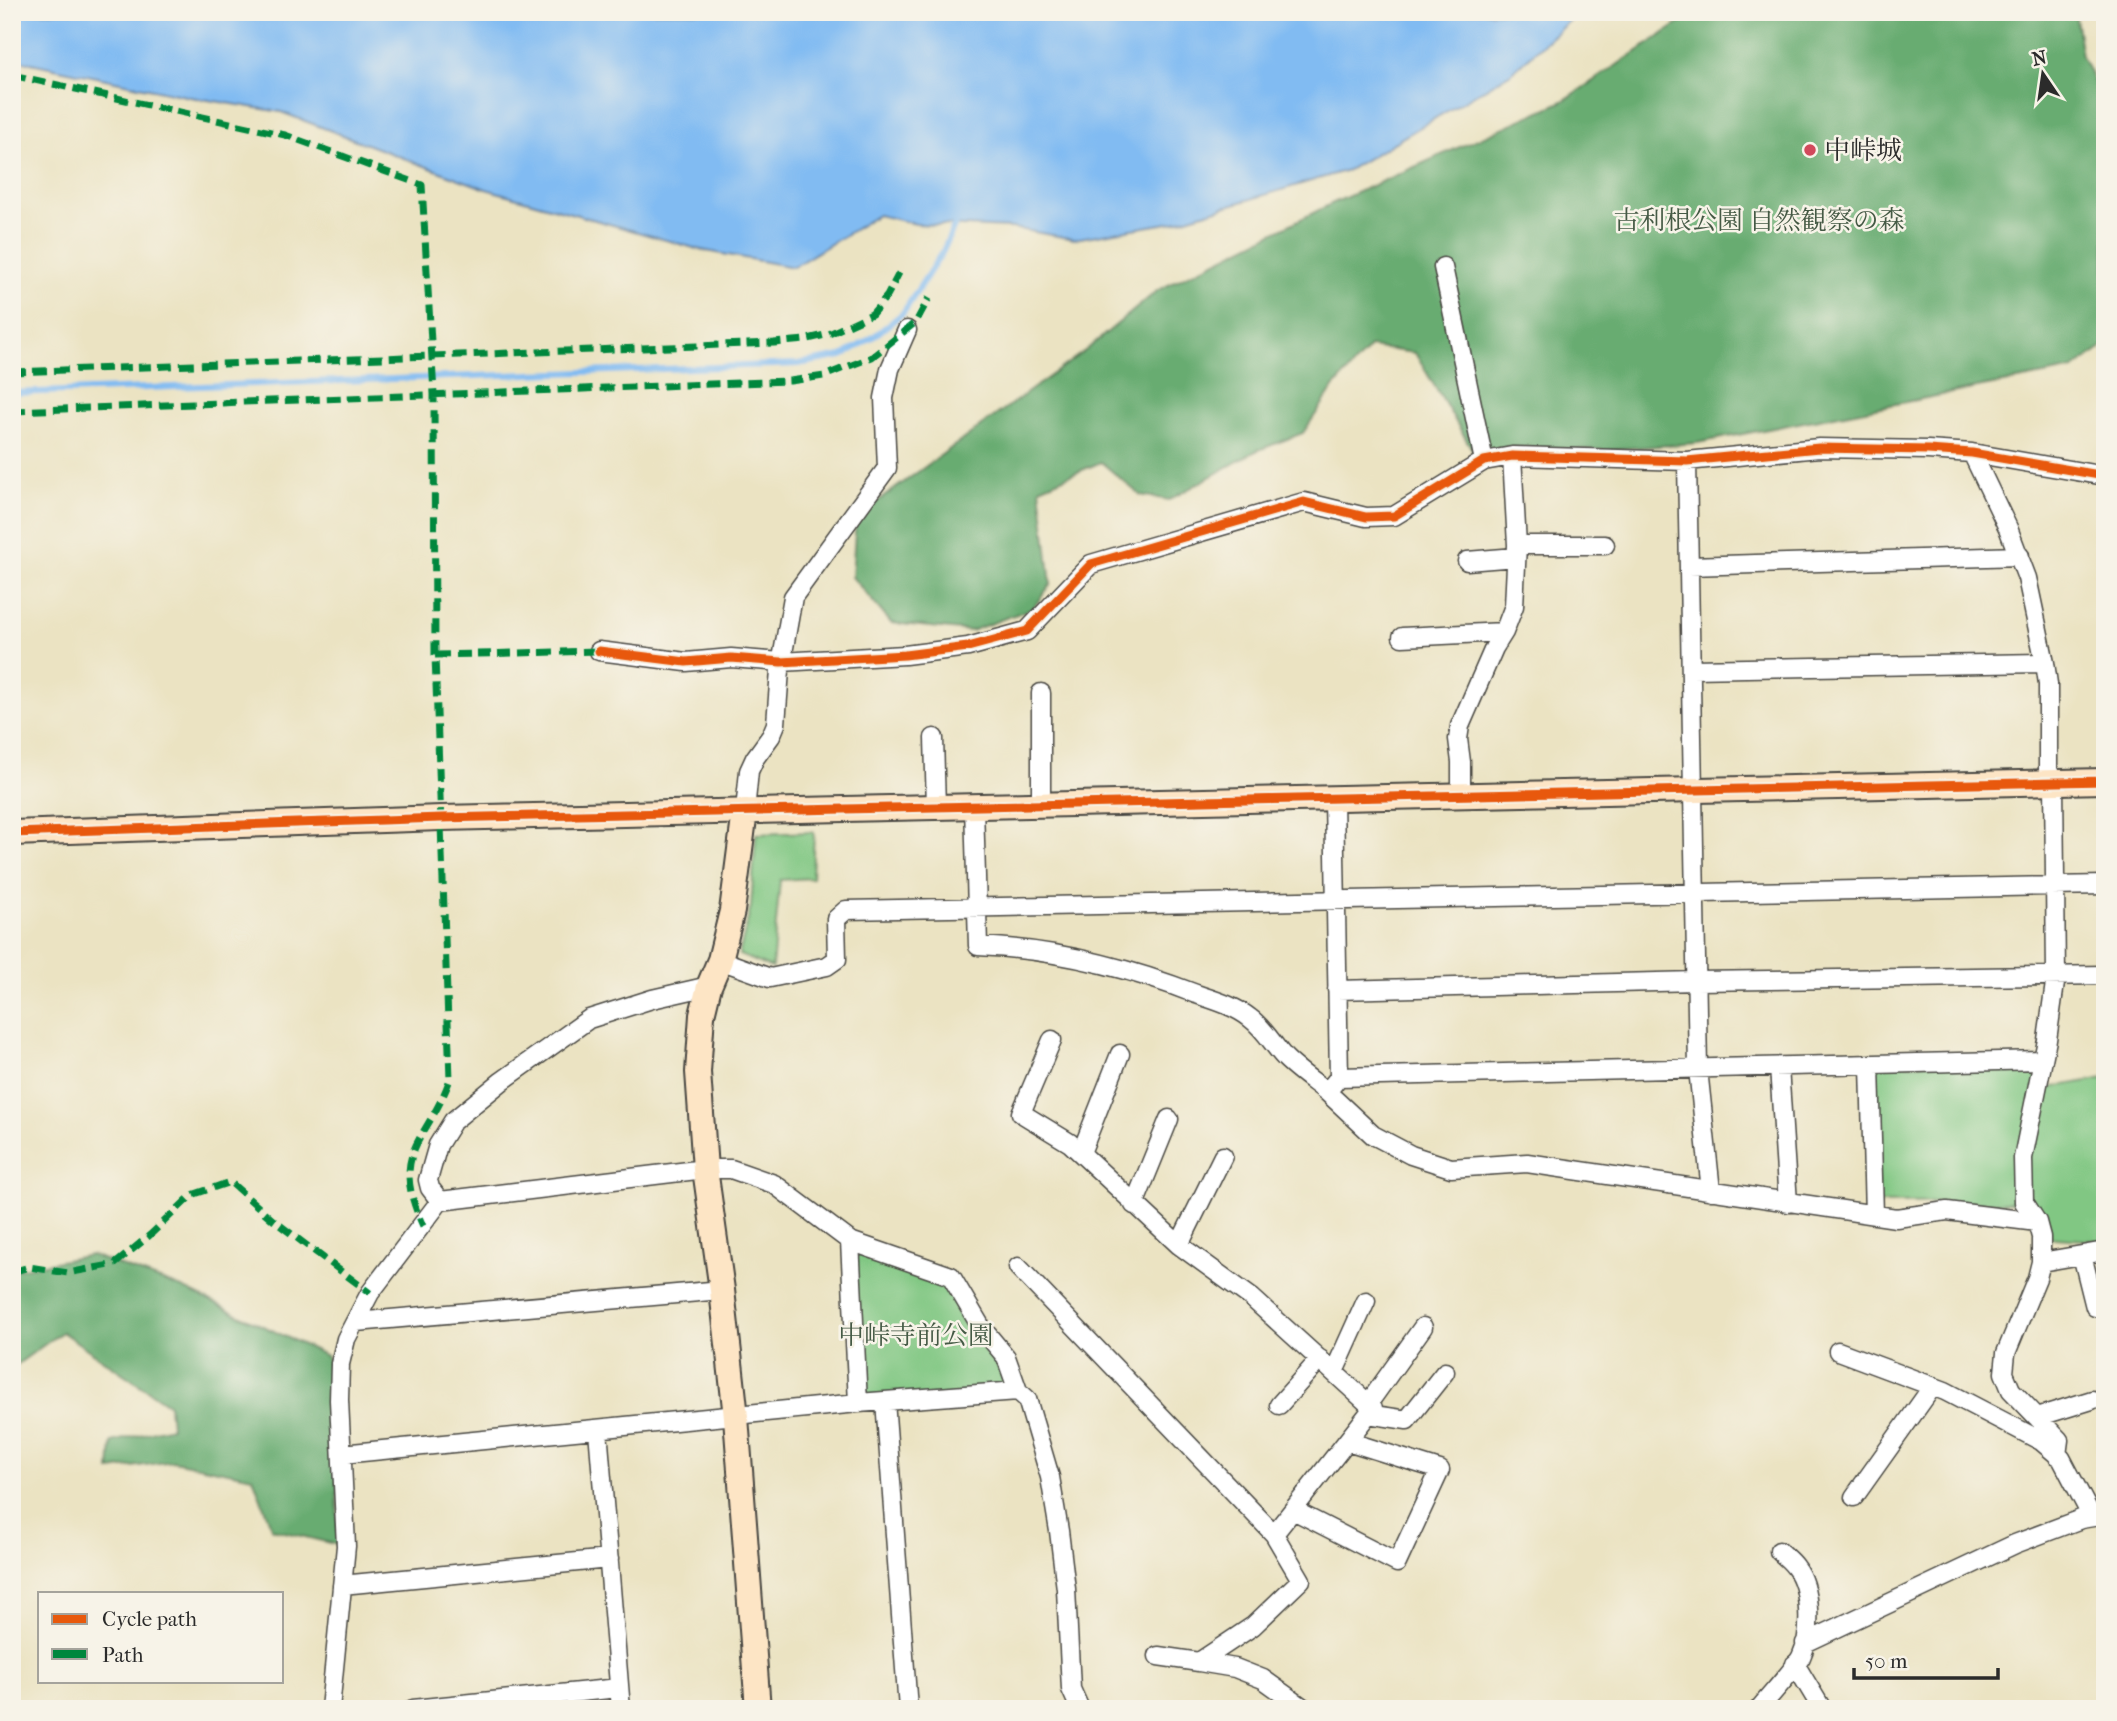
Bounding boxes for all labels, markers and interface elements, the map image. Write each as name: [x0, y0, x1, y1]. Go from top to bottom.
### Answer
north arrow: [2008, 38, 2078, 108]
text: N: [2030, 46, 2049, 71]
place label: 中峠城: [1824, 135, 1902, 166]
marker: 中峠城: [1802, 142, 1818, 158]
park label: 古利根公園 自然観察の森: [1613, 205, 1905, 236]
park label: 中峠寺前公園: [838, 1320, 994, 1351]
legend: [38, 1592, 284, 1682]
text: Cycle path: [102, 1607, 197, 1631]
scale bar: [1854, 1637, 1998, 1681]
text: Path: [102, 1643, 144, 1667]
text: 50 m: [1865, 1649, 1908, 1673]

